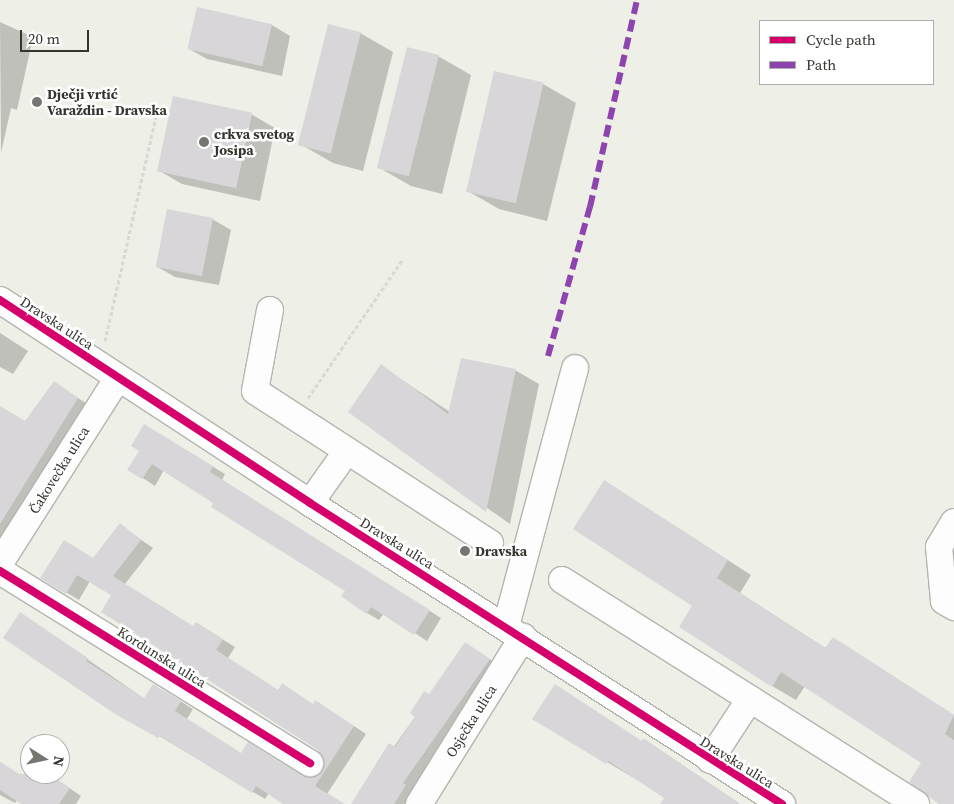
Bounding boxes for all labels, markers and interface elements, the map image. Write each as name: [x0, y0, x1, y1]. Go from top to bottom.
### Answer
scale bar: [22, 20, 91, 52]
legend: [759, 20, 934, 85]
text: 20 m: [28, 28, 60, 49]
text: Cycle path: [806, 29, 876, 50]
text: Path: [806, 54, 836, 75]
place label: Dječji vrtić Varaždin - Dravska: [47, 86, 167, 118]
marker: Dječji vrtić Varaždin - Dravska: [31, 96, 43, 108]
place label: crkva svetog Josipa: [214, 126, 294, 158]
marker: crkva svetog Josipa: [198, 136, 210, 148]
street label: Dravska ulica: [17, 293, 97, 353]
street label: Čakovečka ulica: [25, 423, 93, 517]
street label: Dravska ulica: [357, 514, 437, 572]
place label: Dravska: [475, 543, 527, 559]
marker: Dravska: [459, 545, 471, 557]
street label: Kordunska ulica: [115, 623, 209, 691]
street label: Osječka ulica: [442, 682, 500, 760]
street label: Dravska ulica: [697, 733, 777, 791]
north arrow: [20, 734, 70, 784]
text: N: [48, 755, 70, 768]

